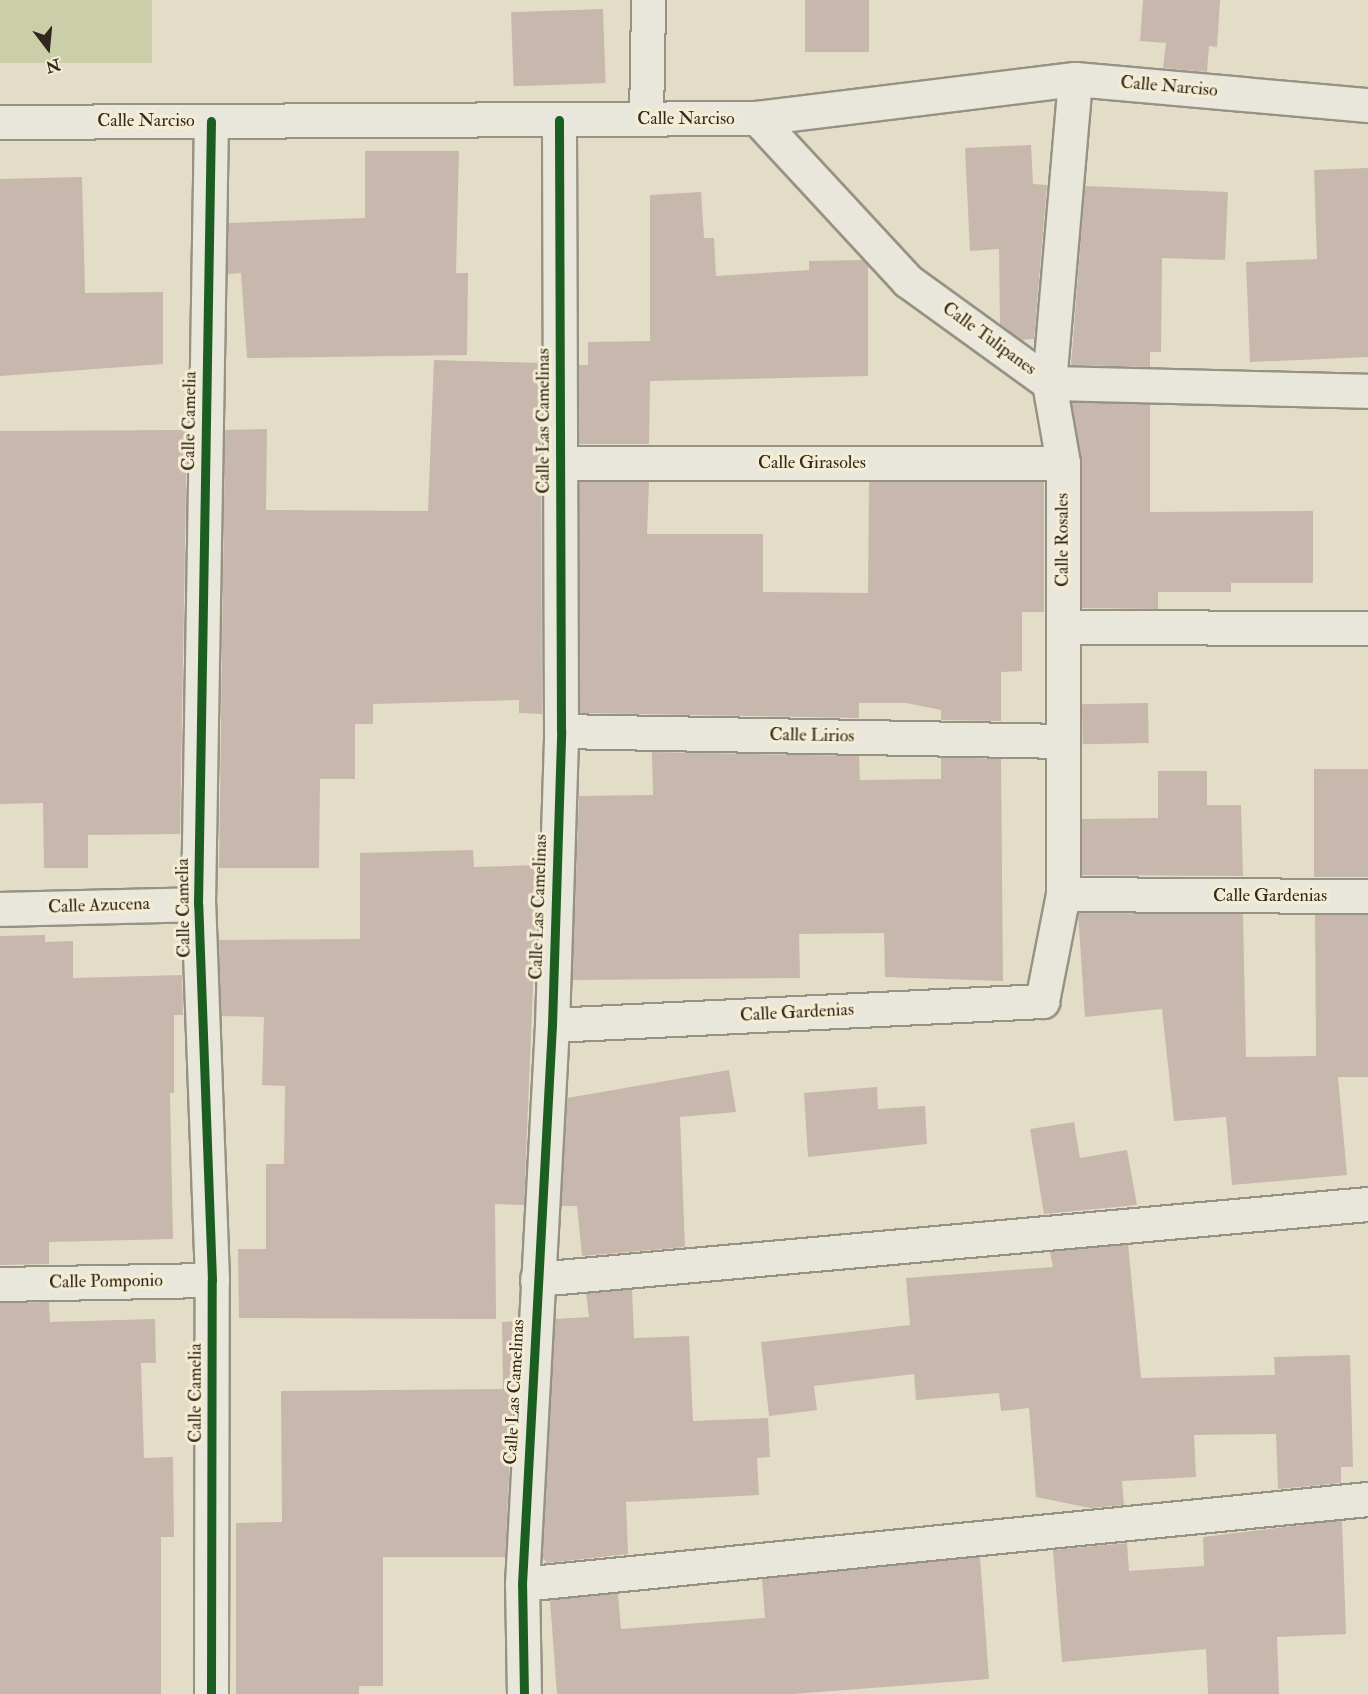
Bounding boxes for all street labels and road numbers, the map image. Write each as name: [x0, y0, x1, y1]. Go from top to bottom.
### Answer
street label: Calle Narciso: [1119, 72, 1219, 102]
street label: Calle Narciso: [637, 108, 735, 130]
street label: Calle Narciso: [97, 110, 195, 132]
street label: Calle Tulipanes: [938, 298, 1040, 380]
street label: Calle Las Camelinas: [533, 348, 555, 494]
street label: Calle Camelia: [178, 371, 202, 471]
street label: Calle Girasoles: [758, 452, 866, 474]
street label: Calle Rosales: [1052, 493, 1074, 587]
street label: Calle Lirios: [769, 724, 855, 748]
street label: Calle Las Camelinas: [526, 834, 552, 980]
street label: Calle Camelia: [172, 858, 196, 958]
street label: Calle Gardenias: [1213, 885, 1327, 907]
street label: Calle Azucena: [48, 893, 150, 919]
street label: Calle Gardenias: [739, 999, 855, 1027]
street label: Calle Pomponio: [49, 1270, 163, 1294]
street label: Calle Las Camelinas: [500, 1319, 530, 1465]
street label: Calle Camelia: [185, 1343, 207, 1443]

